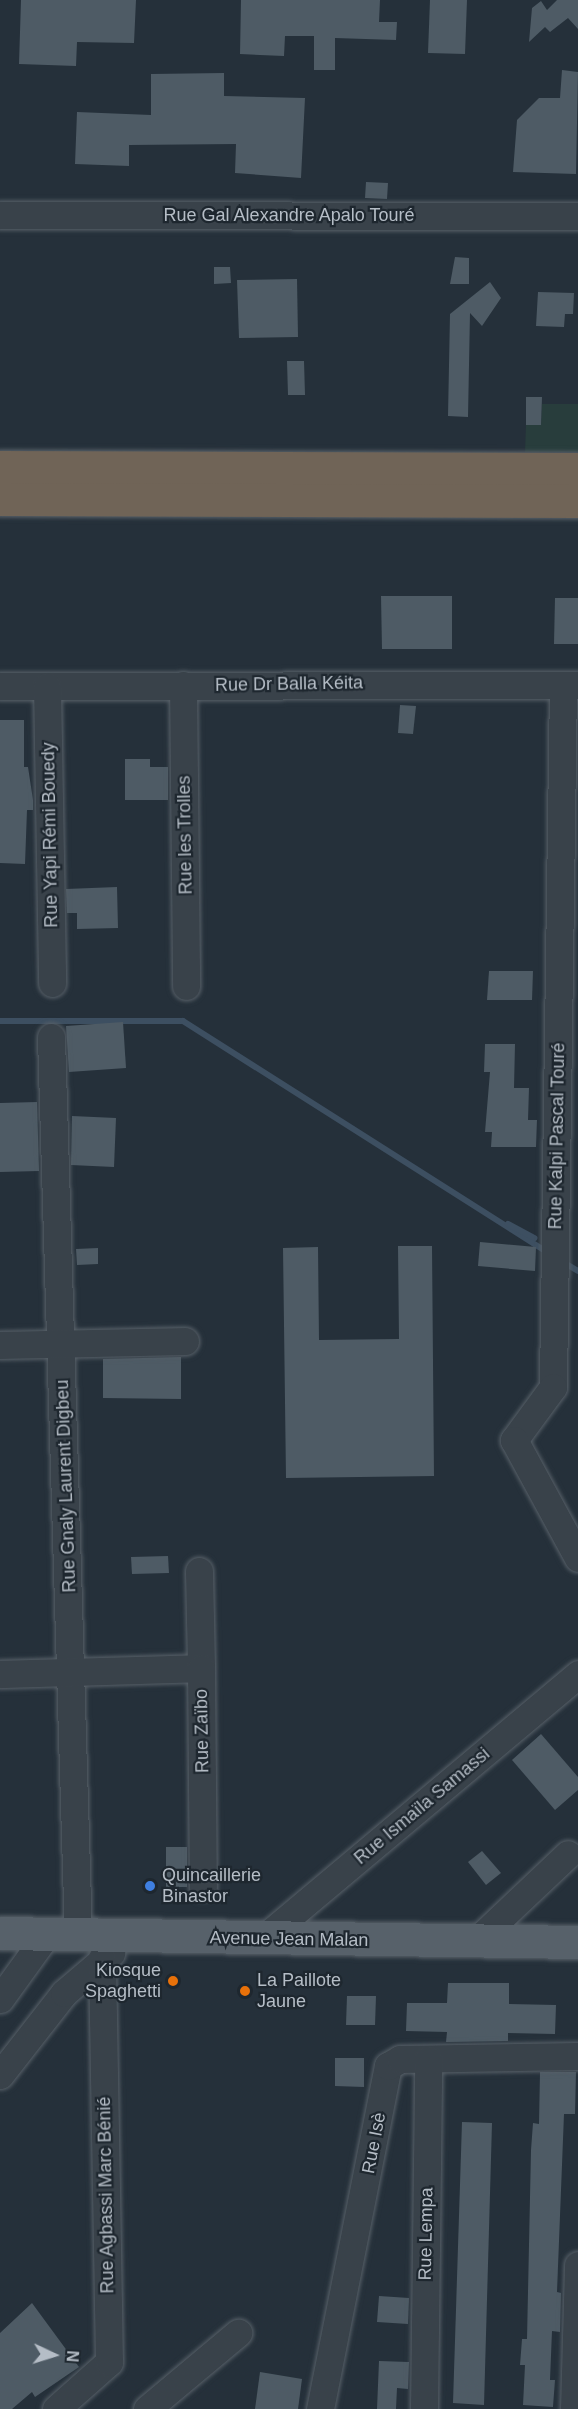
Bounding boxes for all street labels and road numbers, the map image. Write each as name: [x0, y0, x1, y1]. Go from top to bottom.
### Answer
street label: Rue Gal Alexandre Apalo Touré: [162, 204, 416, 226]
street label: Rue Dr Balla Kéita: [215, 672, 363, 696]
street label: Rue Yapi Rémi Bouedy: [38, 742, 62, 928]
street label: Rue les Trolles: [173, 775, 197, 895]
street label: Rue Kalpi Pascal Touré: [545, 1042, 569, 1230]
street label: Rue Gnaly Laurent Digbeu: [51, 1379, 81, 1593]
street label: Rue Zaïbo: [190, 1689, 214, 1773]
street label: Rue Ismaïla Samassi: [350, 1743, 494, 1869]
street label: Avenue Jean Malan: [209, 1927, 369, 1951]
street label: Rue Agbassi Marc Bénié: [93, 2096, 119, 2294]
street label: Rue Isè: [357, 2110, 391, 2176]
street label: Rue Lempa: [414, 2187, 438, 2281]

